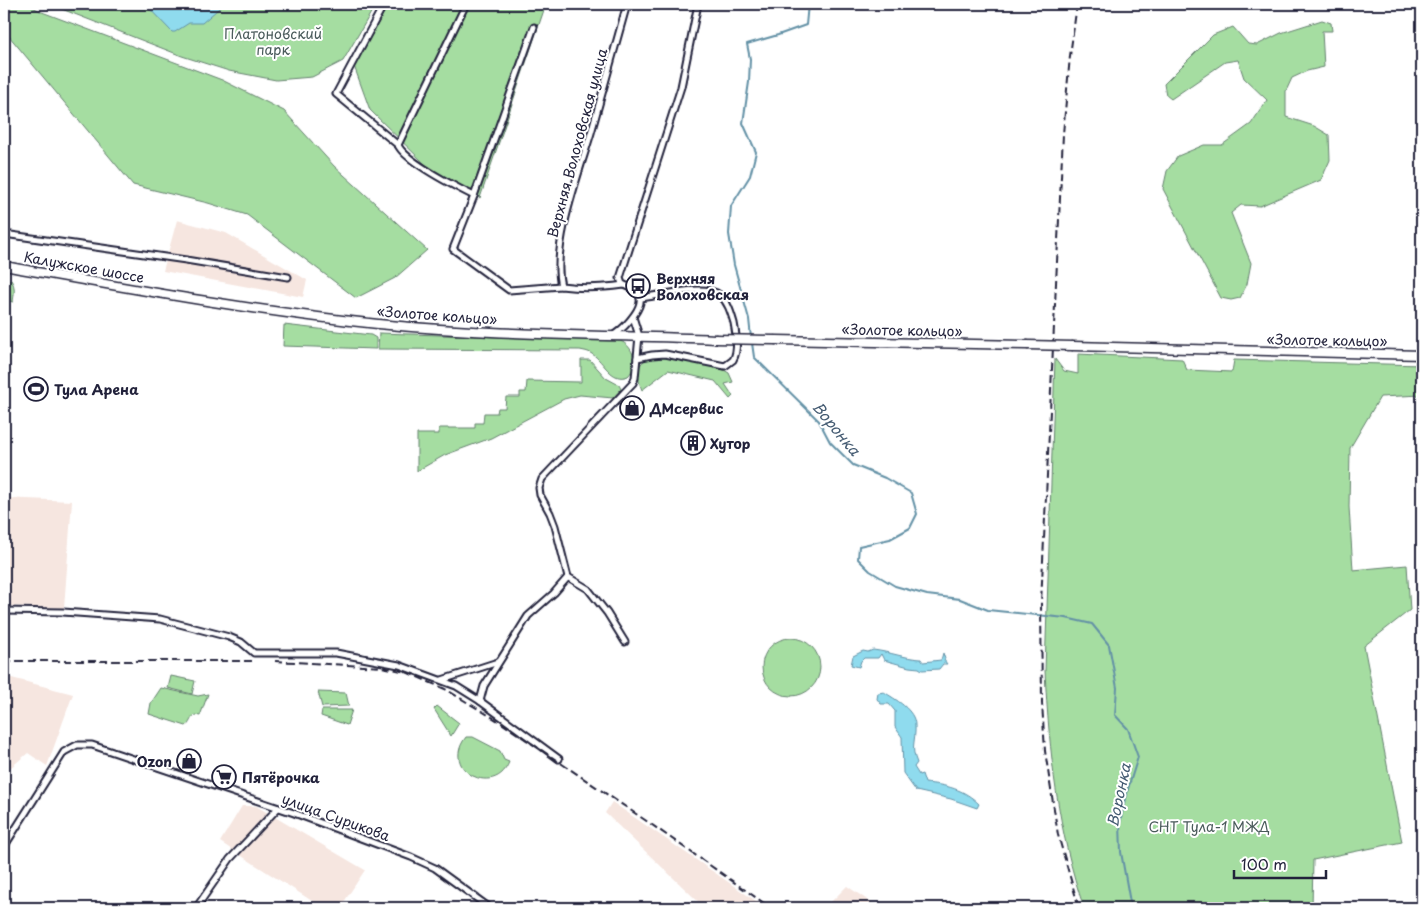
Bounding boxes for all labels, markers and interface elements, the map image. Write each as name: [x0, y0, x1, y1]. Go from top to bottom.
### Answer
park label: Платоновский парк: [224, 23, 322, 60]
street label: Верхняя Волоховская улица: [542, 46, 612, 240]
street label: Калужское шоссе: [22, 246, 146, 288]
place label: Верхняя Волоховская: [656, 268, 749, 305]
bus stop icon: Верхняя Волоховская: [625, 273, 651, 299]
street label: «Золотое кольцо»: [376, 300, 498, 330]
street label: «Золотое кольцо»: [841, 318, 963, 342]
street label: «Золотое кольцо»: [1266, 328, 1388, 352]
sports icon: Тула Арена: [23, 376, 49, 402]
place label: Тула Арена: [54, 379, 139, 400]
shop icon: ДМсервис: [619, 395, 645, 421]
water label: Воронка: [808, 396, 867, 460]
place label: ДМсервис: [649, 398, 724, 419]
building icon: Хутор: [680, 430, 706, 456]
place label: Хутор: [710, 433, 751, 454]
shop icon: Ozon: [176, 748, 202, 774]
place label: Ozon: [137, 751, 172, 772]
water label: Воронка: [1100, 761, 1136, 829]
supermarket icon: Пятёрочка: [211, 764, 237, 790]
place label: Пятёрочка: [242, 767, 320, 788]
street label: улица Сурикова: [279, 788, 393, 846]
park label: СНТ Тула-1 МЖД: [1148, 816, 1270, 837]
scale bar: [1234, 847, 1326, 879]
text: 100 m: [1241, 852, 1287, 875]

